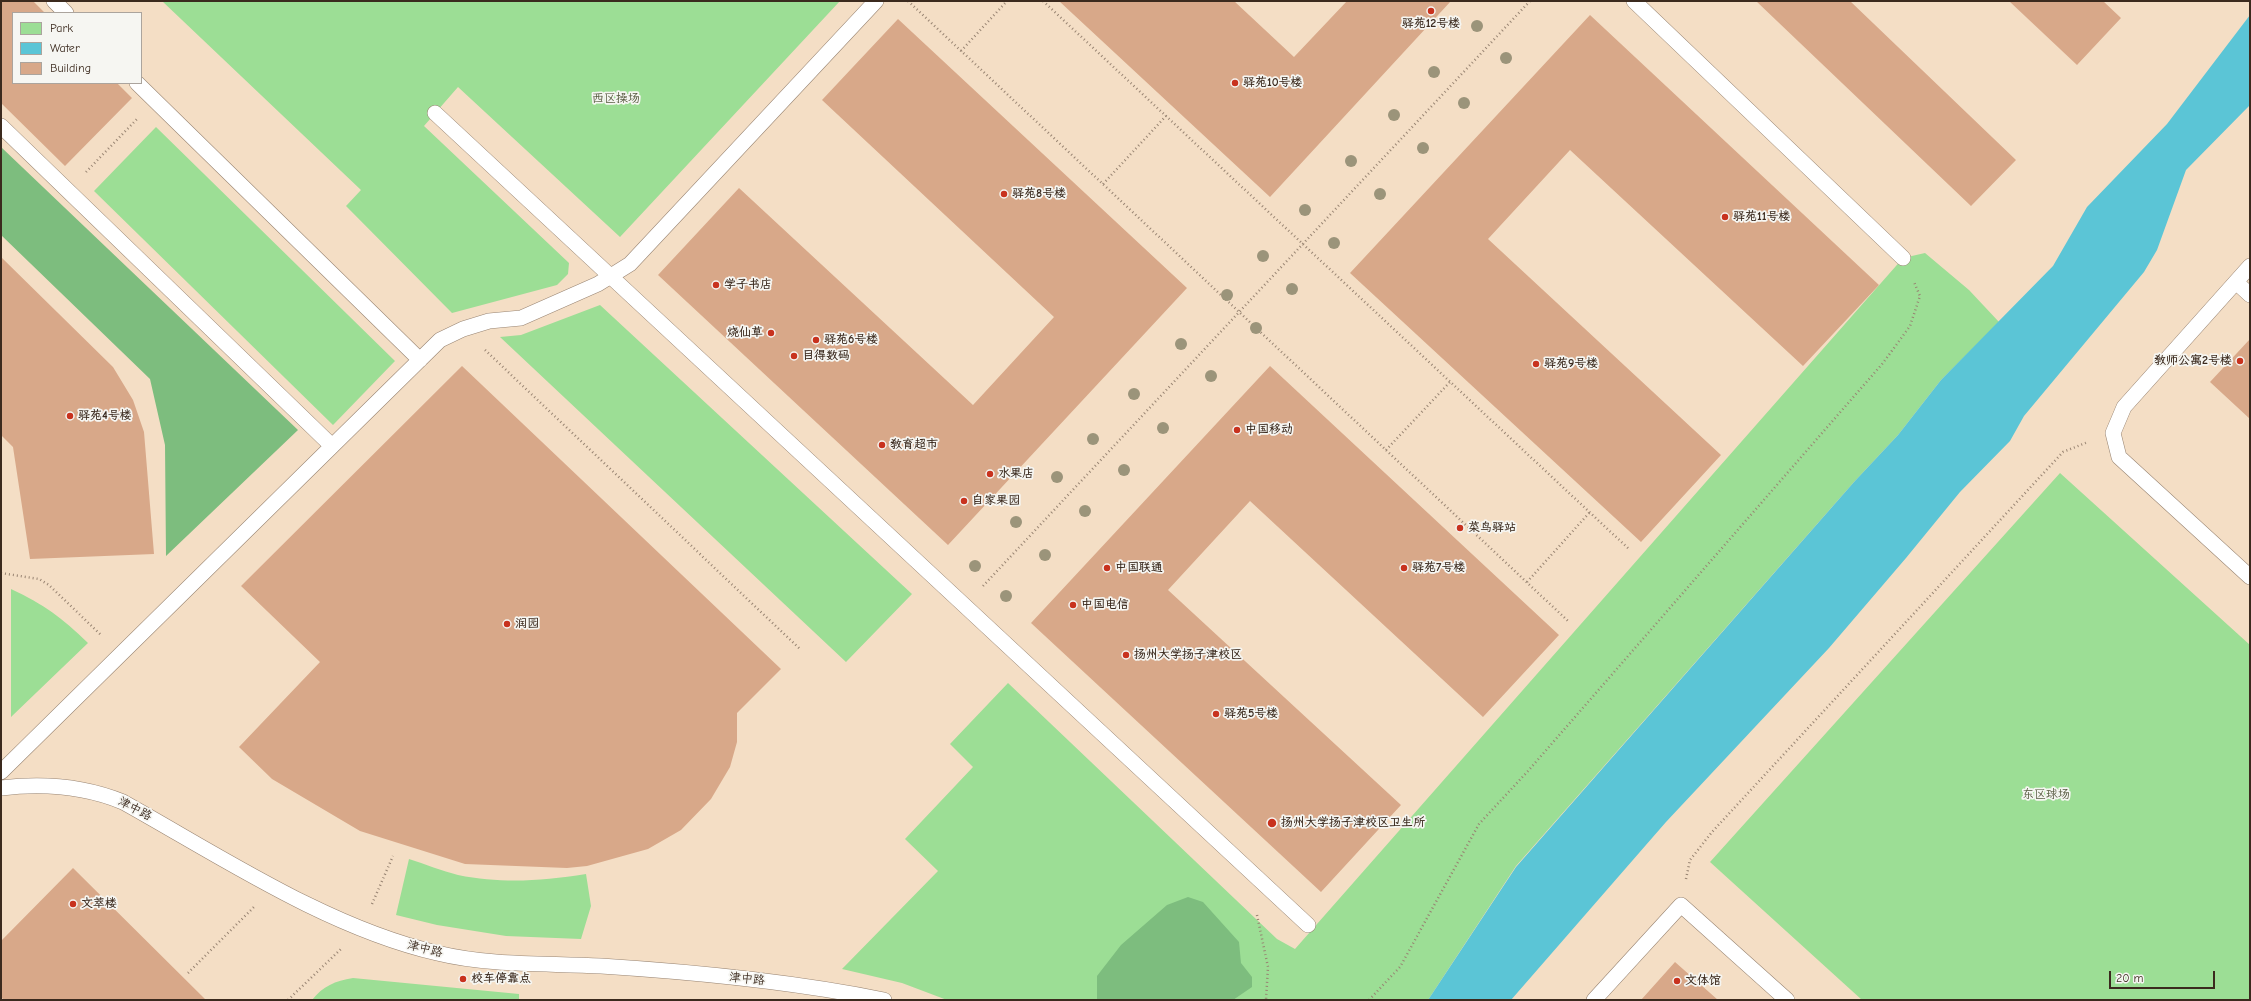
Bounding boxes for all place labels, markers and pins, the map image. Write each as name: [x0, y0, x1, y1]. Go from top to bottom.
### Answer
marker: 驿苑12号楼: [1426, 6, 1436, 16]
place label: 驿苑12号楼: [1402, 17, 1460, 31]
place label: 驿苑10号楼: [1243, 76, 1303, 90]
marker: 驿苑10号楼: [1230, 78, 1240, 88]
place label: 驿苑8号楼: [1012, 187, 1066, 201]
marker: 驿苑8号楼: [999, 189, 1009, 199]
place label: 驿苑11号楼: [1733, 210, 1790, 224]
marker: 驿苑11号楼: [1720, 212, 1730, 222]
place label: 学子书店: [724, 278, 772, 292]
marker: 学子书店: [711, 280, 721, 290]
place label: 烧仙草: [727, 326, 763, 340]
marker: 烧仙草: [766, 328, 776, 338]
place label: 驿苑6号楼: [824, 333, 878, 347]
marker: 驿苑6号楼: [811, 335, 821, 345]
place label: 目得数码: [802, 349, 850, 363]
marker: 目得数码: [789, 351, 799, 361]
place label: 教师公寓2号楼: [2154, 354, 2232, 368]
marker: 教师公寓2号楼: [2235, 356, 2245, 366]
place label: 驿苑9号楼: [1544, 357, 1598, 371]
marker: 驿苑9号楼: [1531, 359, 1541, 369]
place label: 驿苑4号楼: [78, 409, 132, 423]
marker: 驿苑4号楼: [65, 411, 75, 421]
place label: 中国移动: [1245, 423, 1293, 437]
marker: 中国移动: [1232, 425, 1242, 435]
place label: 教育超市: [890, 438, 938, 452]
marker: 教育超市: [877, 440, 887, 450]
place label: 水果店: [998, 467, 1034, 481]
marker: 水果店: [985, 469, 995, 479]
place label: 自家果园: [972, 494, 1020, 508]
marker: 自家果园: [959, 496, 969, 506]
place label: 菜鸟驿站: [1468, 521, 1516, 535]
marker: 菜鸟驿站: [1455, 523, 1465, 533]
place label: 中国联通: [1115, 561, 1163, 575]
place label: 驿苑7号楼: [1412, 561, 1465, 575]
marker: 中国联通: [1102, 563, 1112, 573]
marker: 驿苑7号楼: [1399, 563, 1409, 573]
place label: 中国电信: [1081, 598, 1129, 612]
marker: 中国电信: [1068, 600, 1078, 610]
place label: 润园: [515, 617, 539, 631]
marker: 润园: [502, 619, 512, 629]
place label: 扬州大学扬子津校区: [1134, 648, 1242, 662]
marker: 扬州大学扬子津校区: [1121, 650, 1131, 660]
place label: 驿苑5号楼: [1224, 707, 1278, 721]
marker: 驿苑5号楼: [1211, 709, 1221, 719]
place label: 扬州大学扬子津校区卫生所: [1281, 816, 1425, 830]
marker: 扬州大学扬子津校区卫生所: [1266, 817, 1278, 829]
place label: 文萃楼: [81, 897, 117, 911]
marker: 文萃楼: [68, 899, 78, 909]
place label: 校车停靠点: [471, 972, 531, 986]
marker: 校车停靠点: [458, 974, 468, 984]
place label: 文体馆: [1685, 974, 1721, 988]
marker: 文体馆: [1672, 976, 1682, 986]

